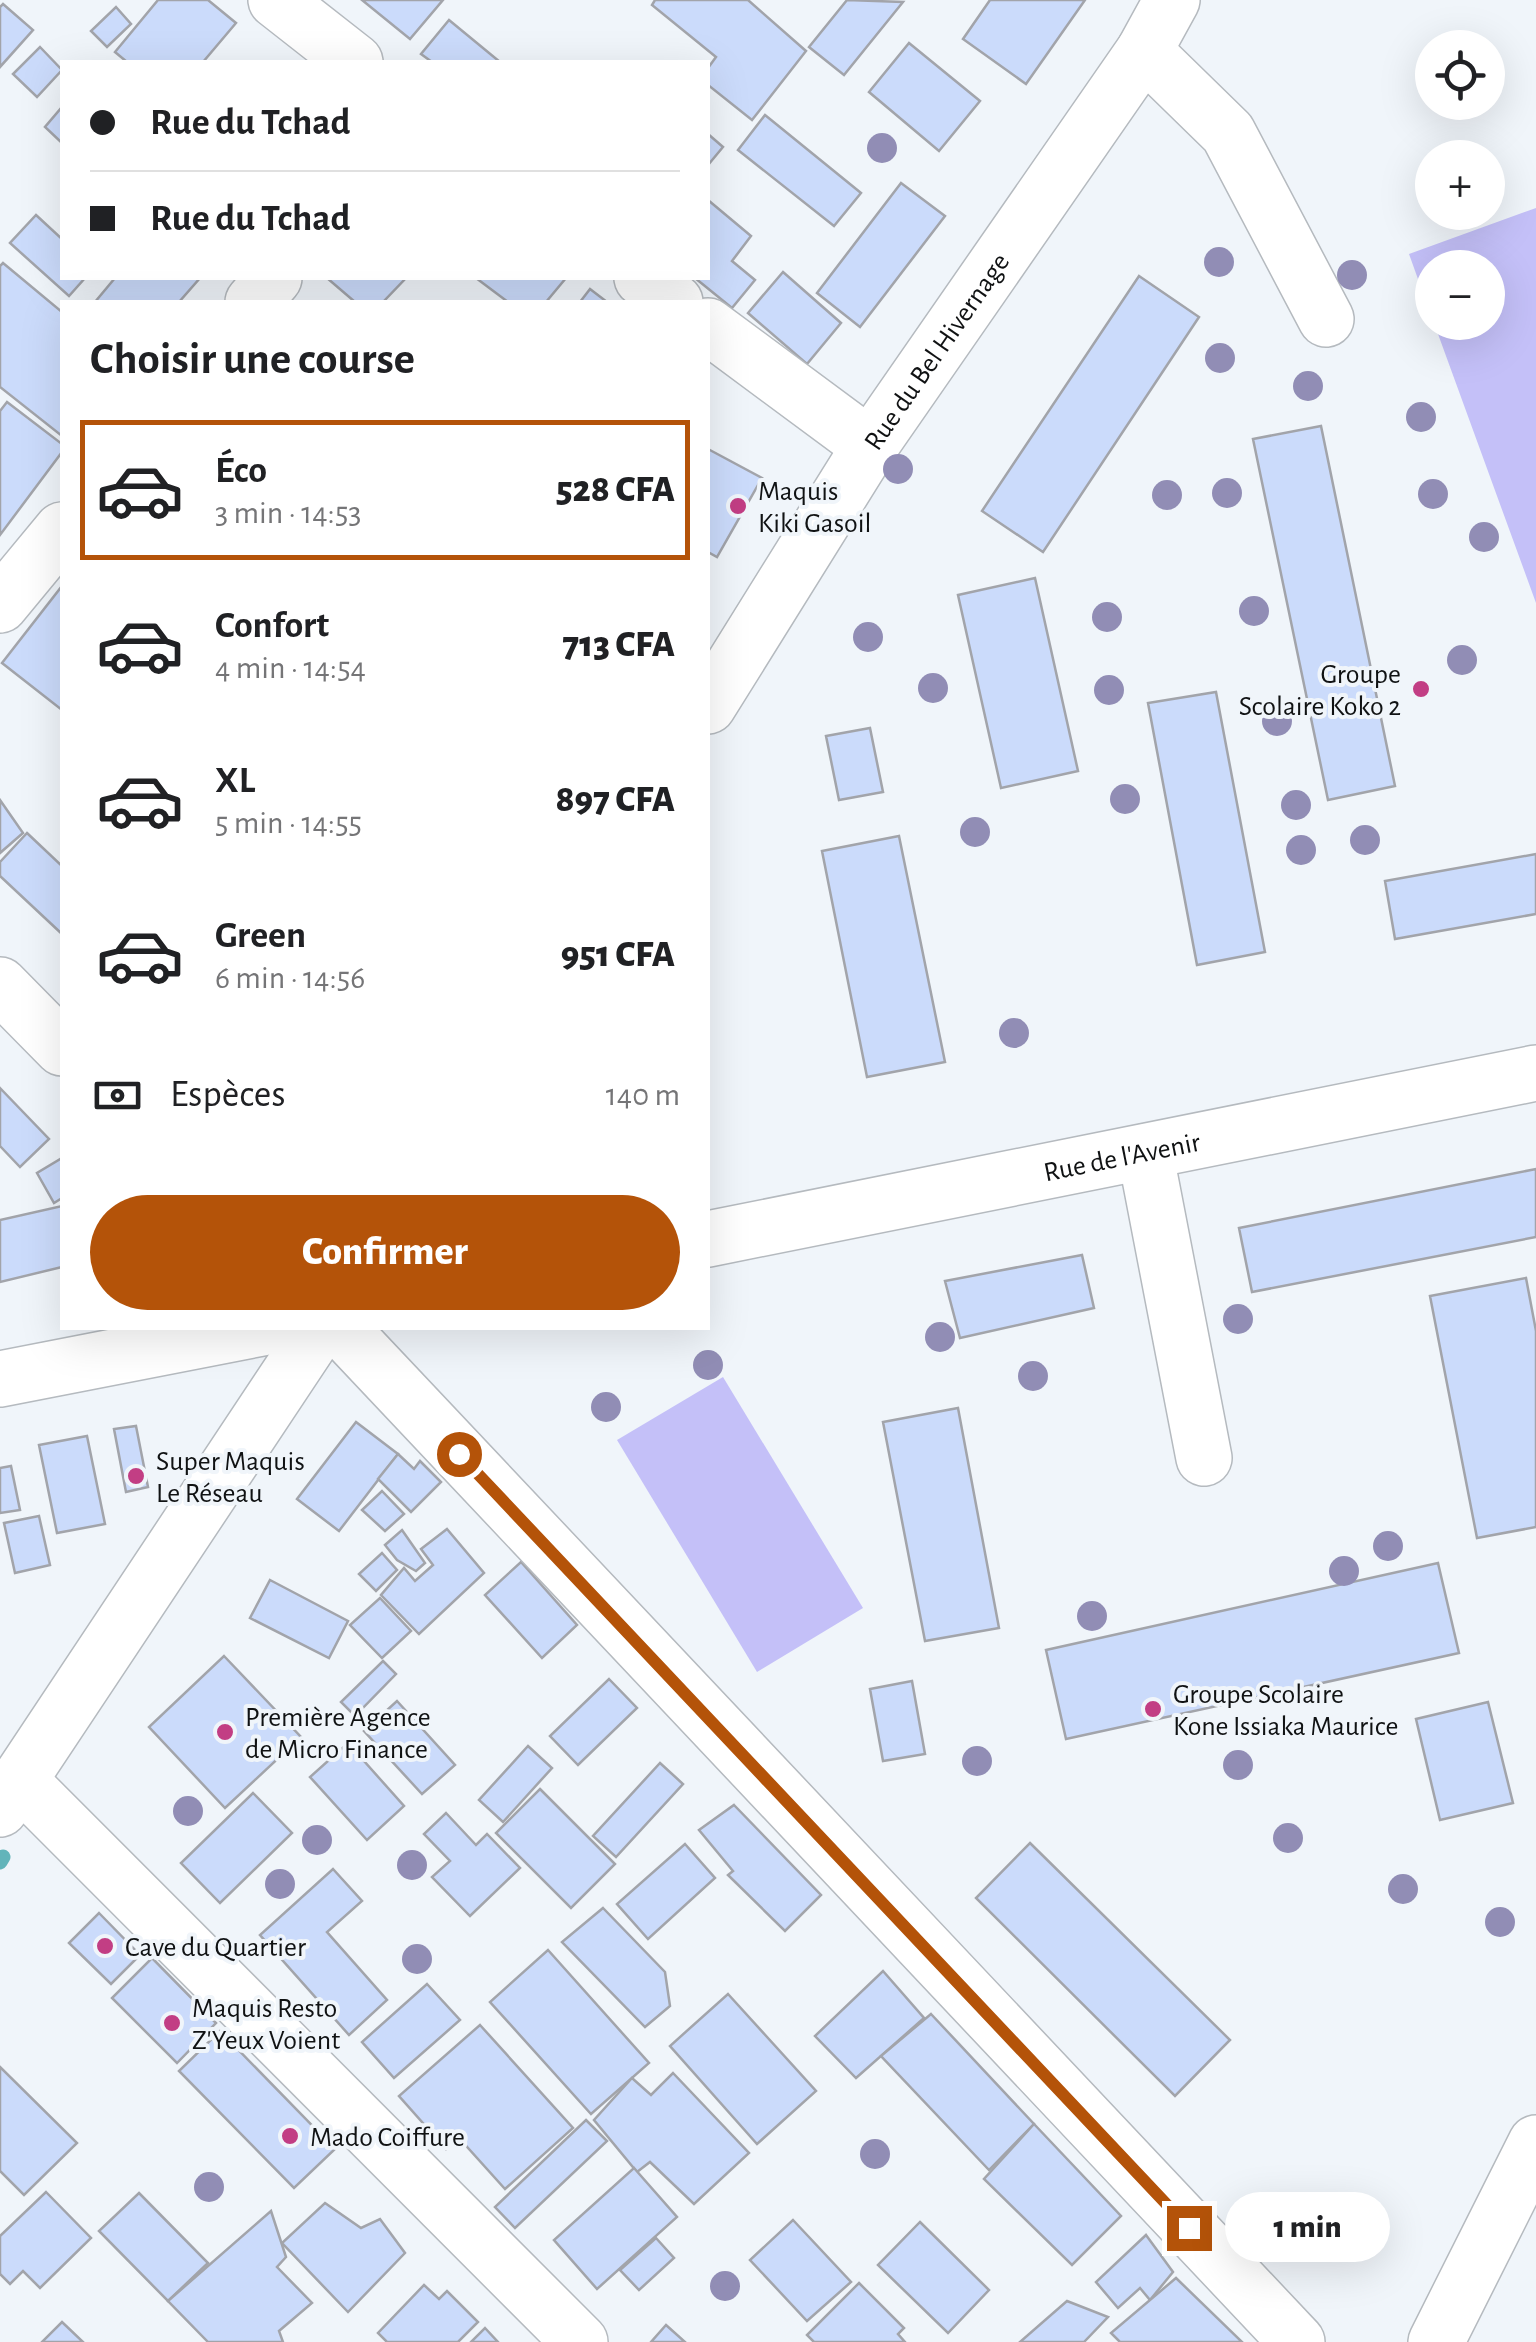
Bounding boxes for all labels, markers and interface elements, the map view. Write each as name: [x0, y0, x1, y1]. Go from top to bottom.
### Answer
map controls: [1415, 30, 1505, 340]
button: locate: [1415, 30, 1505, 120]
text: Rue du Tchad: [150, 104, 351, 142]
button: +: [1415, 140, 1505, 230]
text: Rue du Tchad: [150, 200, 351, 238]
street label: Rue du Bel Hivernage: [860, 249, 1015, 456]
button: −: [1415, 250, 1505, 340]
text: Choisir une course: [90, 337, 415, 382]
icon: car: [95, 445, 185, 535]
text: Éco: [215, 452, 267, 490]
text: 528 CFA: [556, 471, 675, 509]
place label: Maquis Kiki Gasoil: [758, 478, 872, 538]
marker: Maquis Kiki Gasoil: [727, 495, 749, 517]
text: 3 min · 14:53: [215, 497, 362, 529]
icon: car: [95, 600, 185, 690]
text: Confort: [215, 607, 329, 645]
text: 713 CFA: [562, 626, 675, 664]
text: 4 min · 14:54: [215, 652, 366, 684]
place label: Groupe Scolaire Koko 2: [1239, 661, 1401, 721]
marker: Groupe Scolaire Koko 2: [1410, 678, 1432, 700]
icon: car: [95, 755, 185, 845]
text: XL: [215, 762, 255, 800]
text: 897 CFA: [556, 781, 675, 819]
text: 5 min · 14:55: [215, 807, 362, 839]
icon: car: [95, 910, 185, 1000]
text: Green: [215, 917, 306, 955]
text: 951 CFA: [561, 936, 675, 974]
text: 6 min · 14:56: [215, 962, 365, 994]
icon: cash: [90, 1068, 145, 1123]
text: Espèces: [170, 1076, 285, 1114]
text: 140 m: [606, 1079, 680, 1111]
street label: Rue de l'Avenir: [1041, 1129, 1203, 1187]
button: Confirmer: [90, 1195, 680, 1310]
route start: [437, 1432, 482, 1477]
place label: Super Maquis Le Réseau: [156, 1448, 305, 1508]
marker: Super Maquis Le Réseau: [125, 1465, 147, 1487]
place label: Groupe Scolaire Kone Issiaka Maurice: [1173, 1681, 1399, 1741]
marker: Groupe Scolaire Kone Issiaka Maurice: [1142, 1698, 1164, 1720]
place label: Première Agence de Micro Finance: [245, 1704, 431, 1764]
marker: Première Agence de Micro Finance: [214, 1721, 236, 1743]
place label: Cave du Quartier: [125, 1934, 306, 1962]
marker: Cave du Quartier: [94, 1935, 116, 1957]
place label: Maquis Resto Z'Yeux Voient: [192, 1995, 340, 2055]
marker: Maquis Resto Z'Yeux Voient: [161, 2012, 183, 2034]
place label: Mado Coiffure: [310, 2124, 465, 2152]
marker: Mado Coiffure: [279, 2125, 301, 2147]
callout: 1 min: [1224, 2193, 1389, 2263]
route end: [1167, 2206, 1212, 2251]
text: 1 min: [1273, 2211, 1342, 2243]

